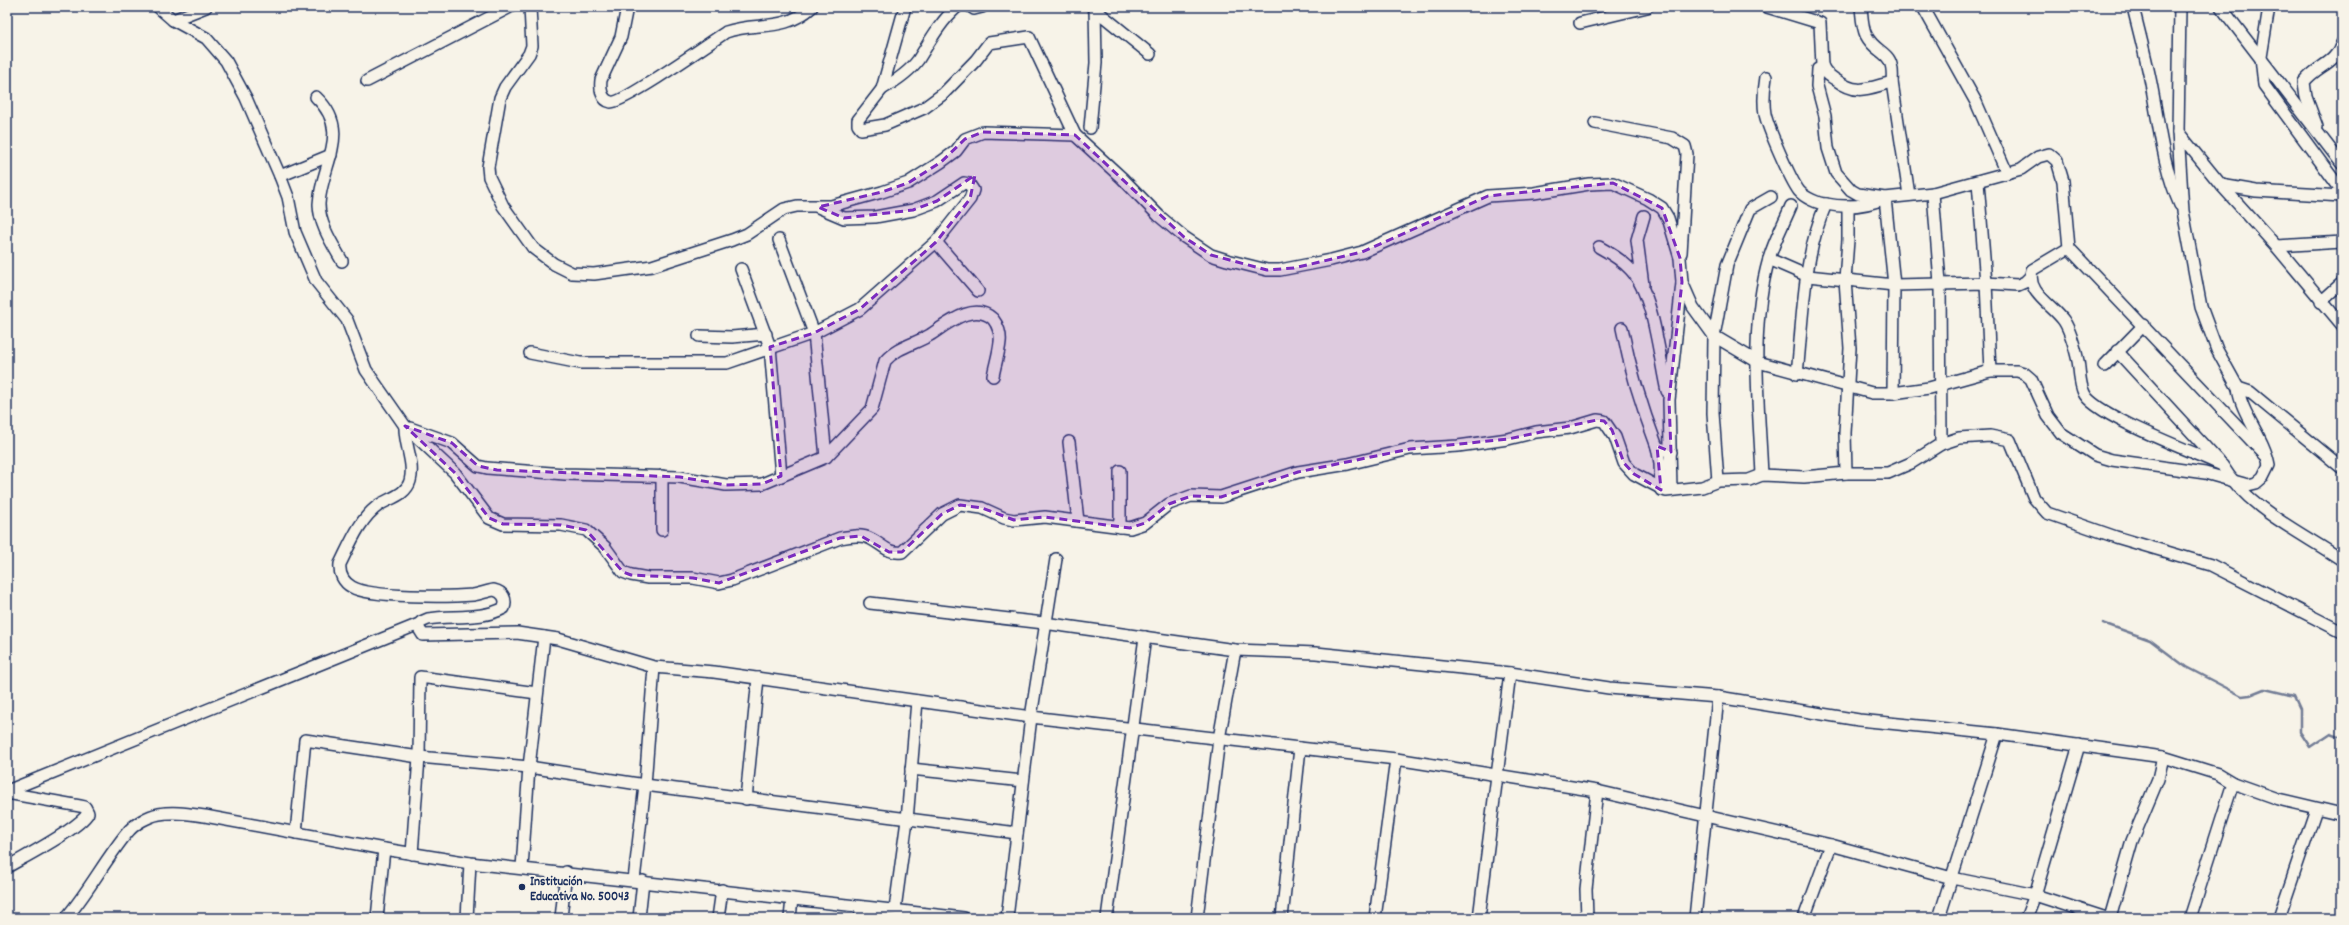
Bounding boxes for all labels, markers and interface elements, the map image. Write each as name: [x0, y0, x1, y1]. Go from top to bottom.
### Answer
place label: Institución Educativa No. 50043: [530, 873, 630, 907]
marker: Institución Educativa No. 50043: [517, 882, 527, 892]

